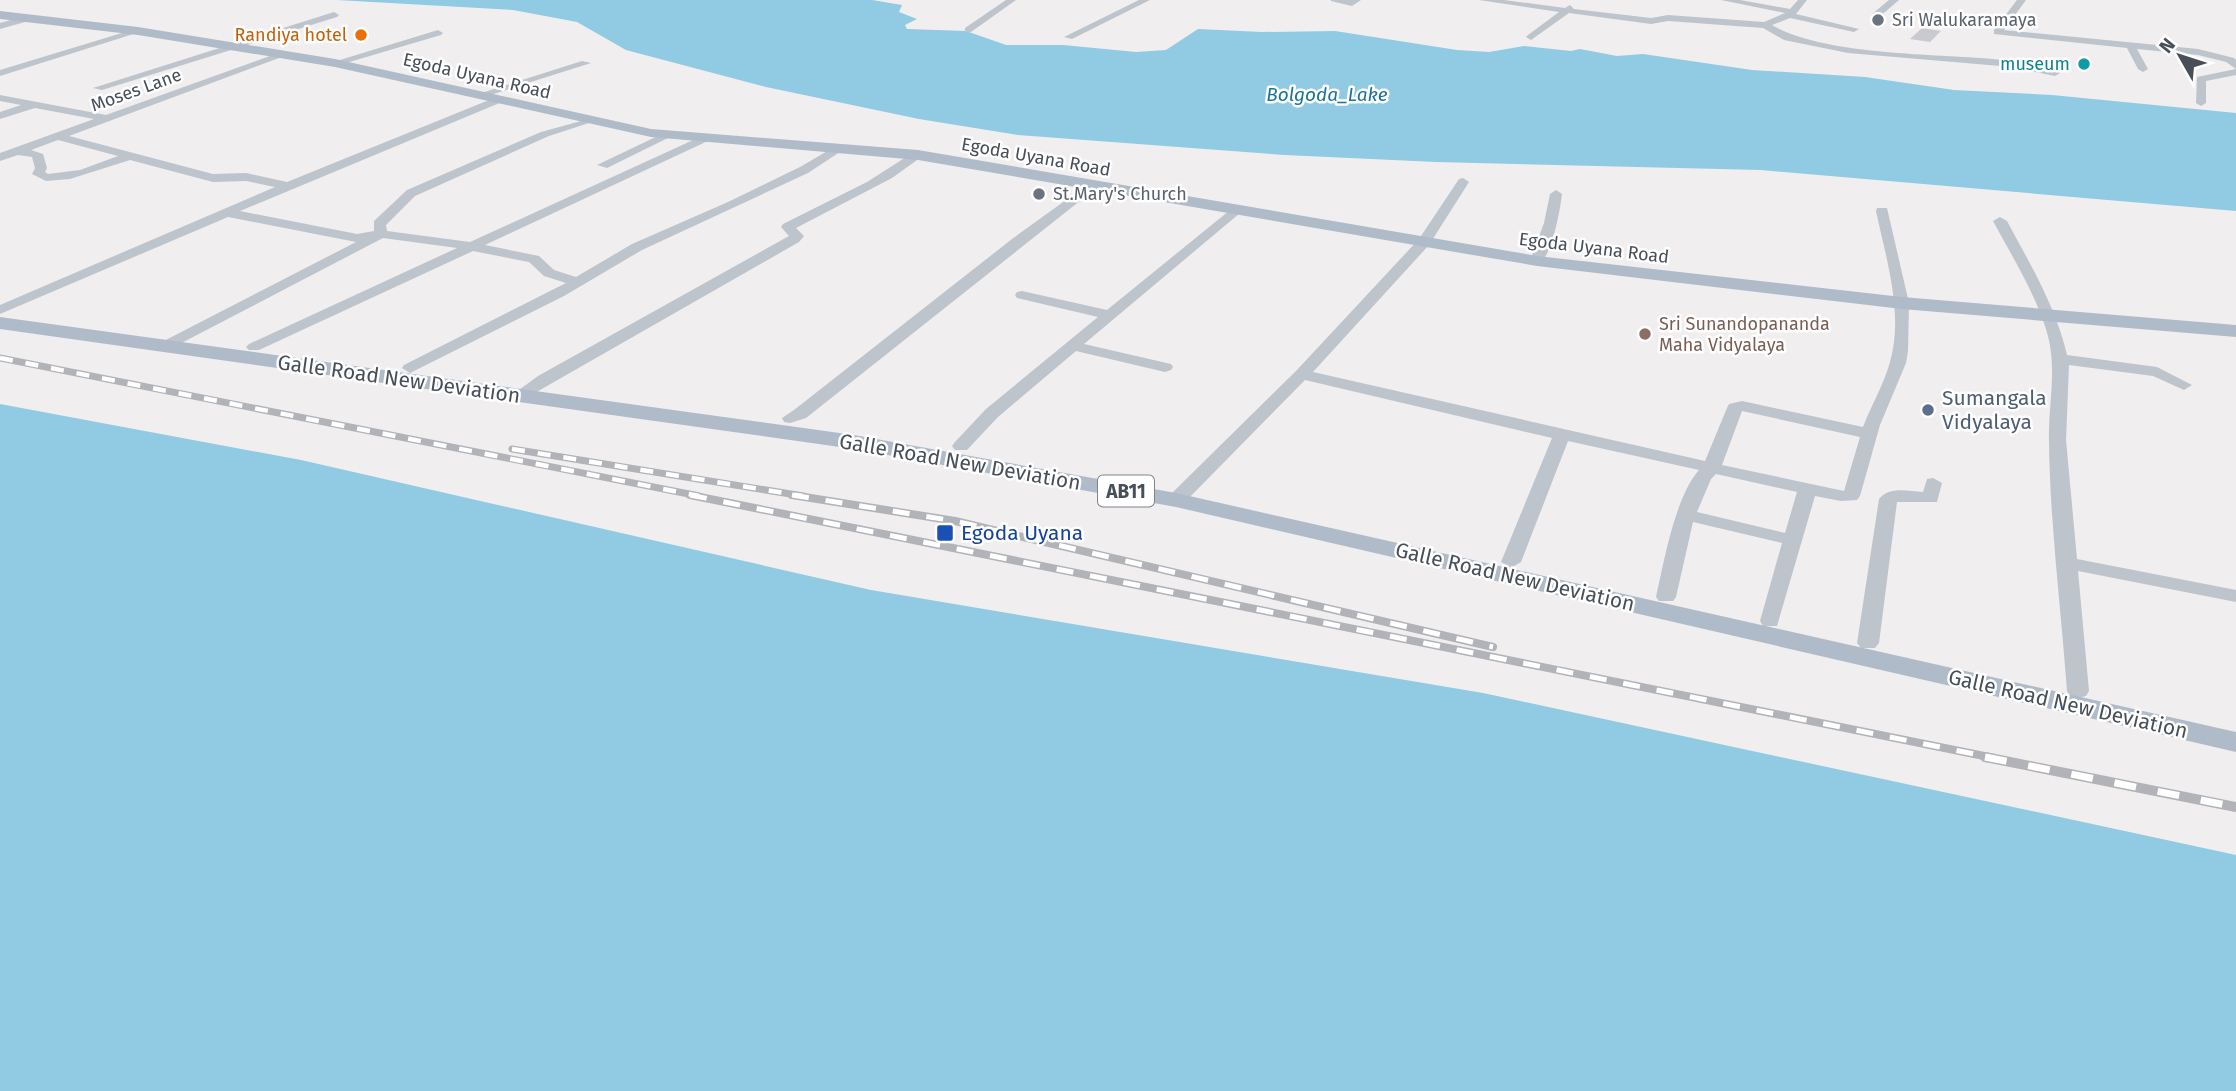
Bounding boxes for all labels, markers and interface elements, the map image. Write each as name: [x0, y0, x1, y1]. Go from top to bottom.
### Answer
place label: Sri Walukaramaya: [1892, 9, 2036, 31]
marker: Sri Walukaramaya: [1870, 12, 1886, 28]
north arrow: [2145, 21, 2215, 91]
place label: Randiya hotel: [235, 24, 347, 46]
marker: Randiya hotel: [353, 27, 369, 43]
text: N: [2154, 33, 2180, 58]
street label: Egoda Uyana Road: [401, 48, 553, 104]
place label: museum: [2000, 53, 2070, 75]
marker: museum: [2076, 56, 2092, 72]
street label: Moses Lane: [88, 63, 184, 117]
water label: Bolgoda_Lake: [1266, 83, 1388, 106]
street label: Egoda Uyana Road: [960, 133, 1112, 181]
place label: St.Mary's Church: [1053, 183, 1187, 205]
marker: St.Mary's Church: [1031, 186, 1047, 202]
street label: Egoda Uyana Road: [1518, 228, 1670, 268]
place label: Sri Sunandopananda Maha Vidyalaya: [1659, 313, 1830, 356]
marker: Sri Sunandopananda Maha Vidyalaya: [1637, 326, 1653, 342]
street label: Galle Road New Deviation: [276, 349, 522, 409]
place label: Sumangala Vidyalaya: [1942, 385, 2047, 435]
marker: Sumangala Vidyalaya: [1920, 402, 1936, 418]
street label: Galle Road New Deviation: [837, 428, 1083, 496]
road number: AB11: [1098, 476, 1154, 506]
place label: Egoda Uyana: [961, 520, 1083, 546]
marker: Egoda Uyana: [935, 523, 955, 543]
street label: Galle Road New Deviation: [1393, 537, 1637, 617]
street label: Galle Road New Deviation: [1946, 664, 2190, 744]

